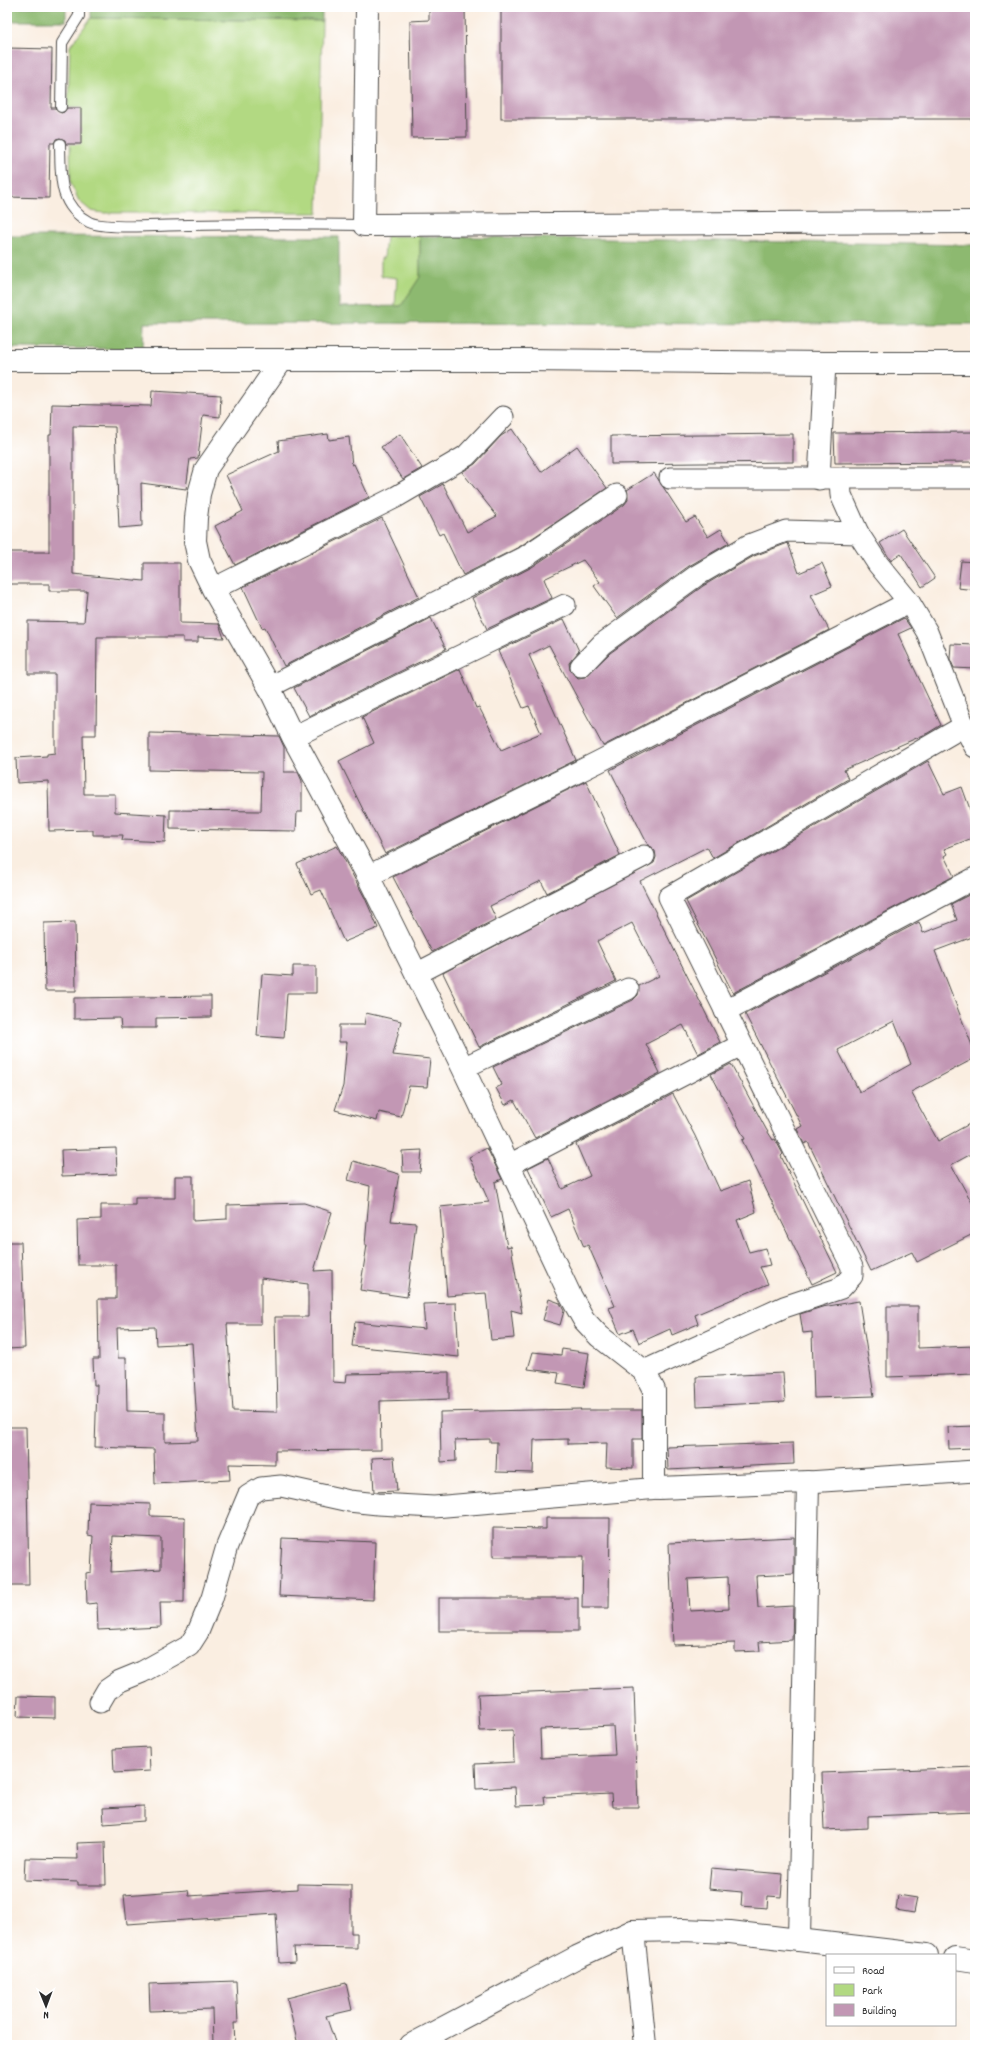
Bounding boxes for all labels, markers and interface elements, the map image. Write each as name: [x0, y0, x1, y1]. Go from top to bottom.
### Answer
legend: [826, 1954, 956, 2026]
text: Road: [862, 1963, 884, 1980]
text: Park: [862, 1983, 883, 2000]
north arrow: [26, 1986, 66, 2026]
text: Building: [862, 2003, 897, 2020]
text: N: [43, 2006, 49, 2022]

